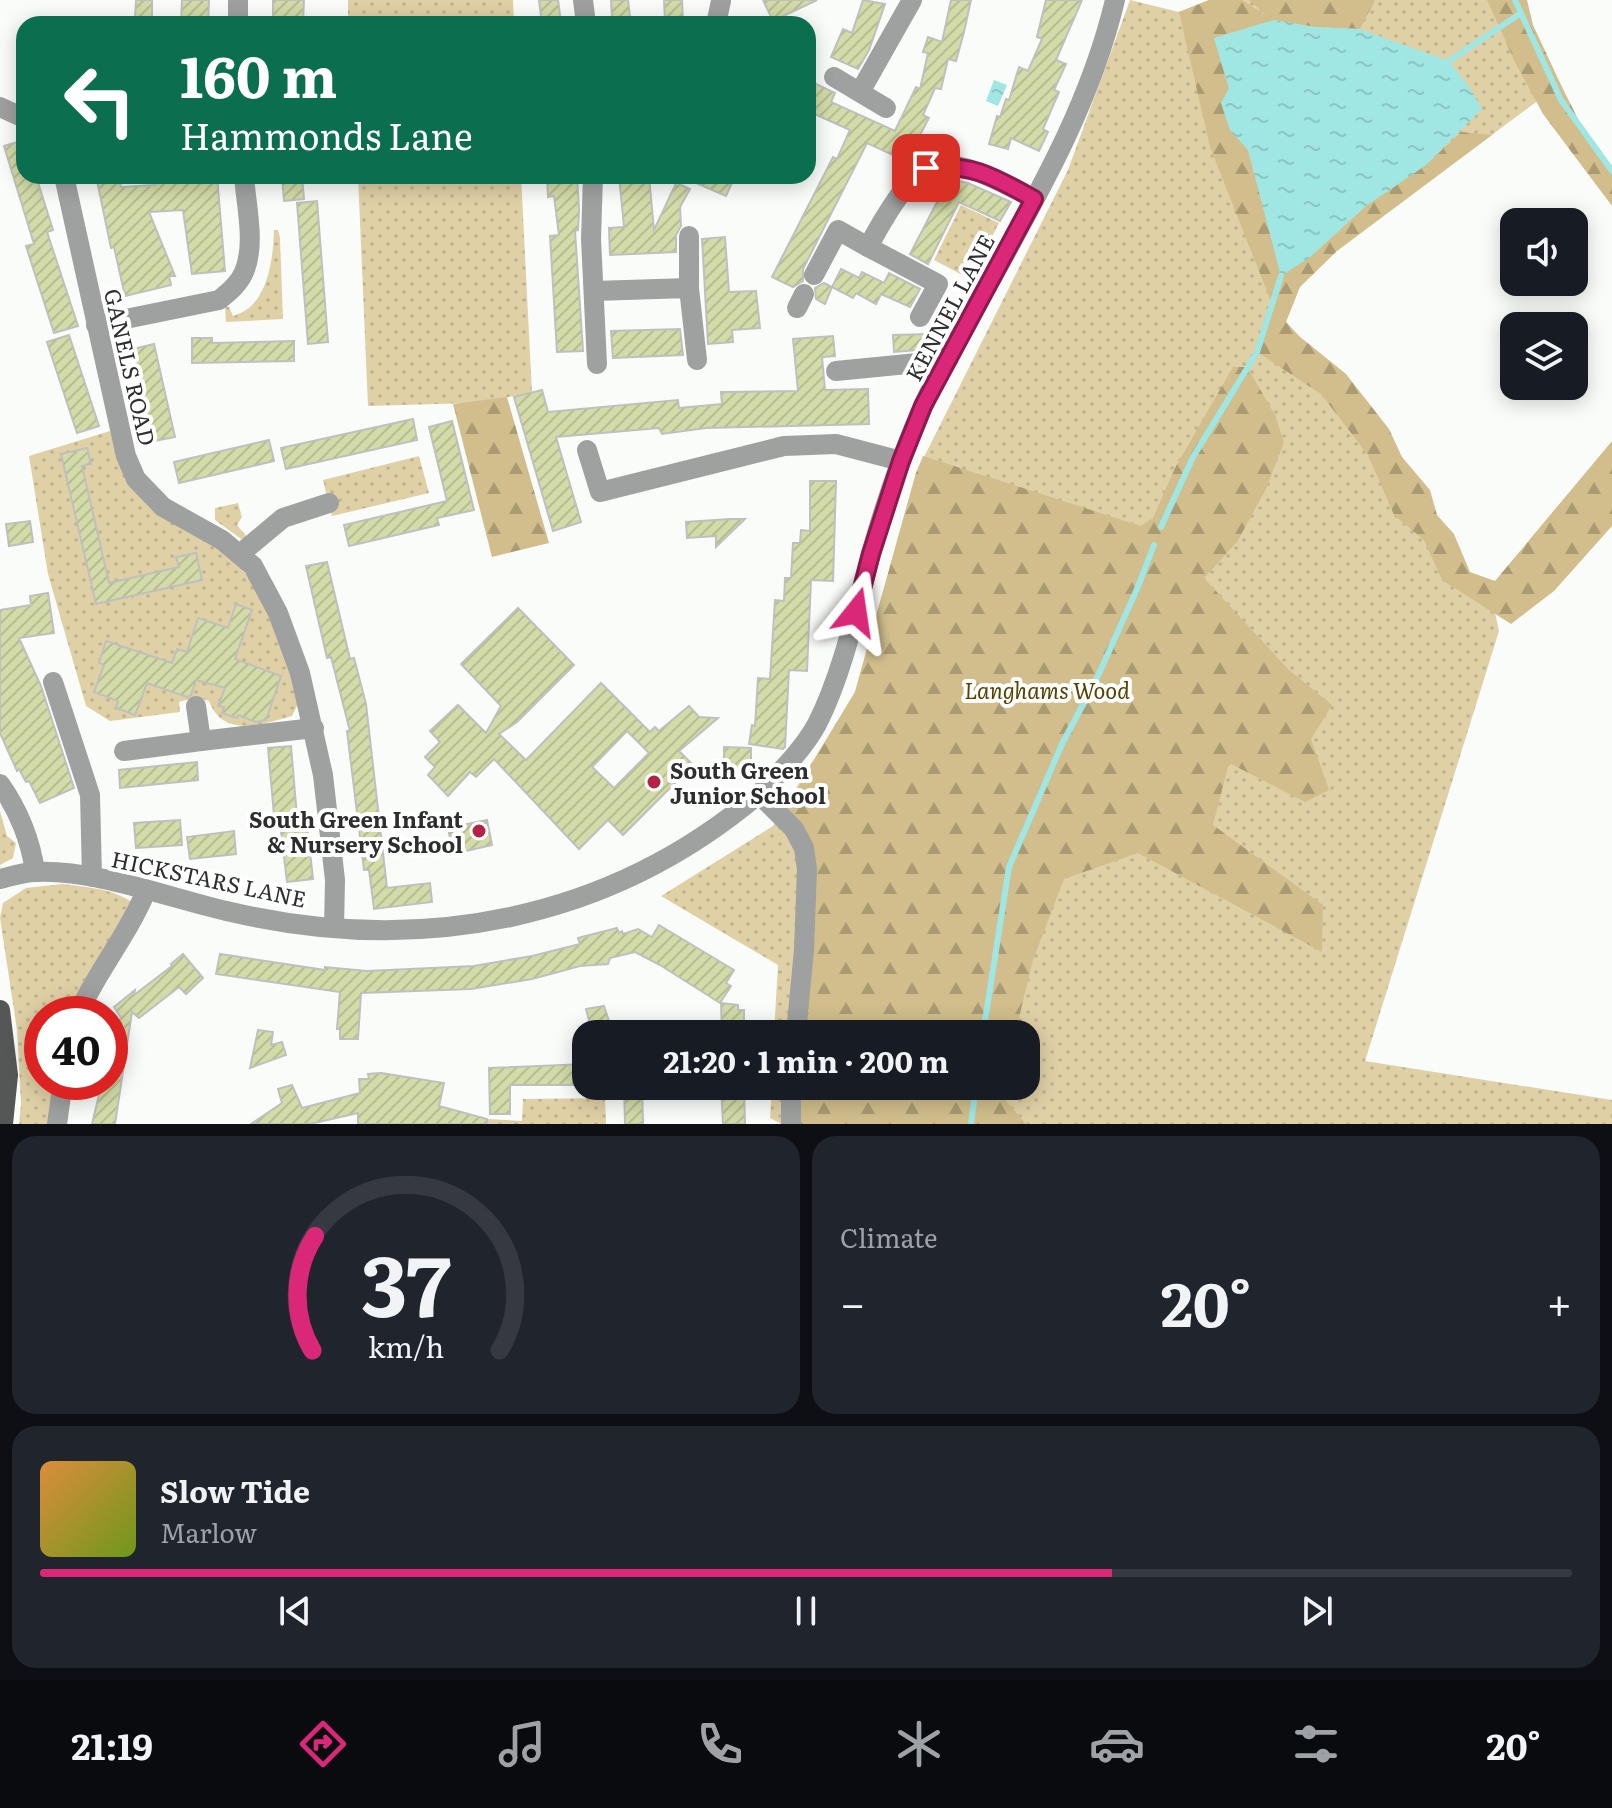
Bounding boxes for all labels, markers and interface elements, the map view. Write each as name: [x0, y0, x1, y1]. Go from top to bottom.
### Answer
text: 160 m: [180, 32, 337, 115]
icon: left: [48, 48, 152, 152]
text: Hammonds Lane: [180, 108, 473, 161]
pin: [892, 134, 960, 202]
icon: arrive: [904, 146, 948, 190]
map controls: [1500, 208, 1588, 400]
button: sound: [1500, 208, 1588, 296]
street label: KENNEL LANE: [896, 228, 1002, 386]
street label: GANELS ROAD: [97, 285, 165, 449]
button: layers: [1500, 312, 1588, 400]
position arrow: [814, 570, 898, 654]
park label: Langhams Wood: [964, 673, 1130, 706]
place label: South Green Junior School: [670, 753, 826, 811]
marker: South Green Junior School: [645, 773, 663, 791]
place label: South Green Infant & Nursery School: [249, 802, 463, 860]
marker: South Green Infant & Nursery School: [470, 822, 488, 840]
street label: HICKSTARS LANE: [109, 841, 309, 915]
speed limit sign: 40: [24, 996, 128, 1100]
text: 21:20 · 1 min · 200 m: [663, 1038, 949, 1082]
text: Climate: [840, 1217, 938, 1256]
text: 37: [361, 1219, 451, 1343]
text: 20°: [1161, 1256, 1251, 1345]
text: −: [840, 1268, 866, 1334]
text: +: [1546, 1268, 1572, 1334]
text: km/h: [368, 1324, 444, 1367]
text: Slow Tide: [160, 1468, 310, 1512]
text: Marlow: [160, 1512, 257, 1551]
icon: previous: [273, 1589, 317, 1633]
icon: pause: [784, 1589, 828, 1633]
icon: next: [1295, 1589, 1339, 1633]
icon: directions: [295, 1716, 351, 1772]
icon: music: [494, 1716, 550, 1772]
icon: phone: [692, 1716, 748, 1772]
icon: climate: [891, 1716, 947, 1772]
icon: car: [1089, 1716, 1145, 1772]
icon: filters: [1288, 1716, 1344, 1772]
text: 21:19: [71, 1718, 153, 1771]
text: 20°: [1486, 1718, 1541, 1771]

